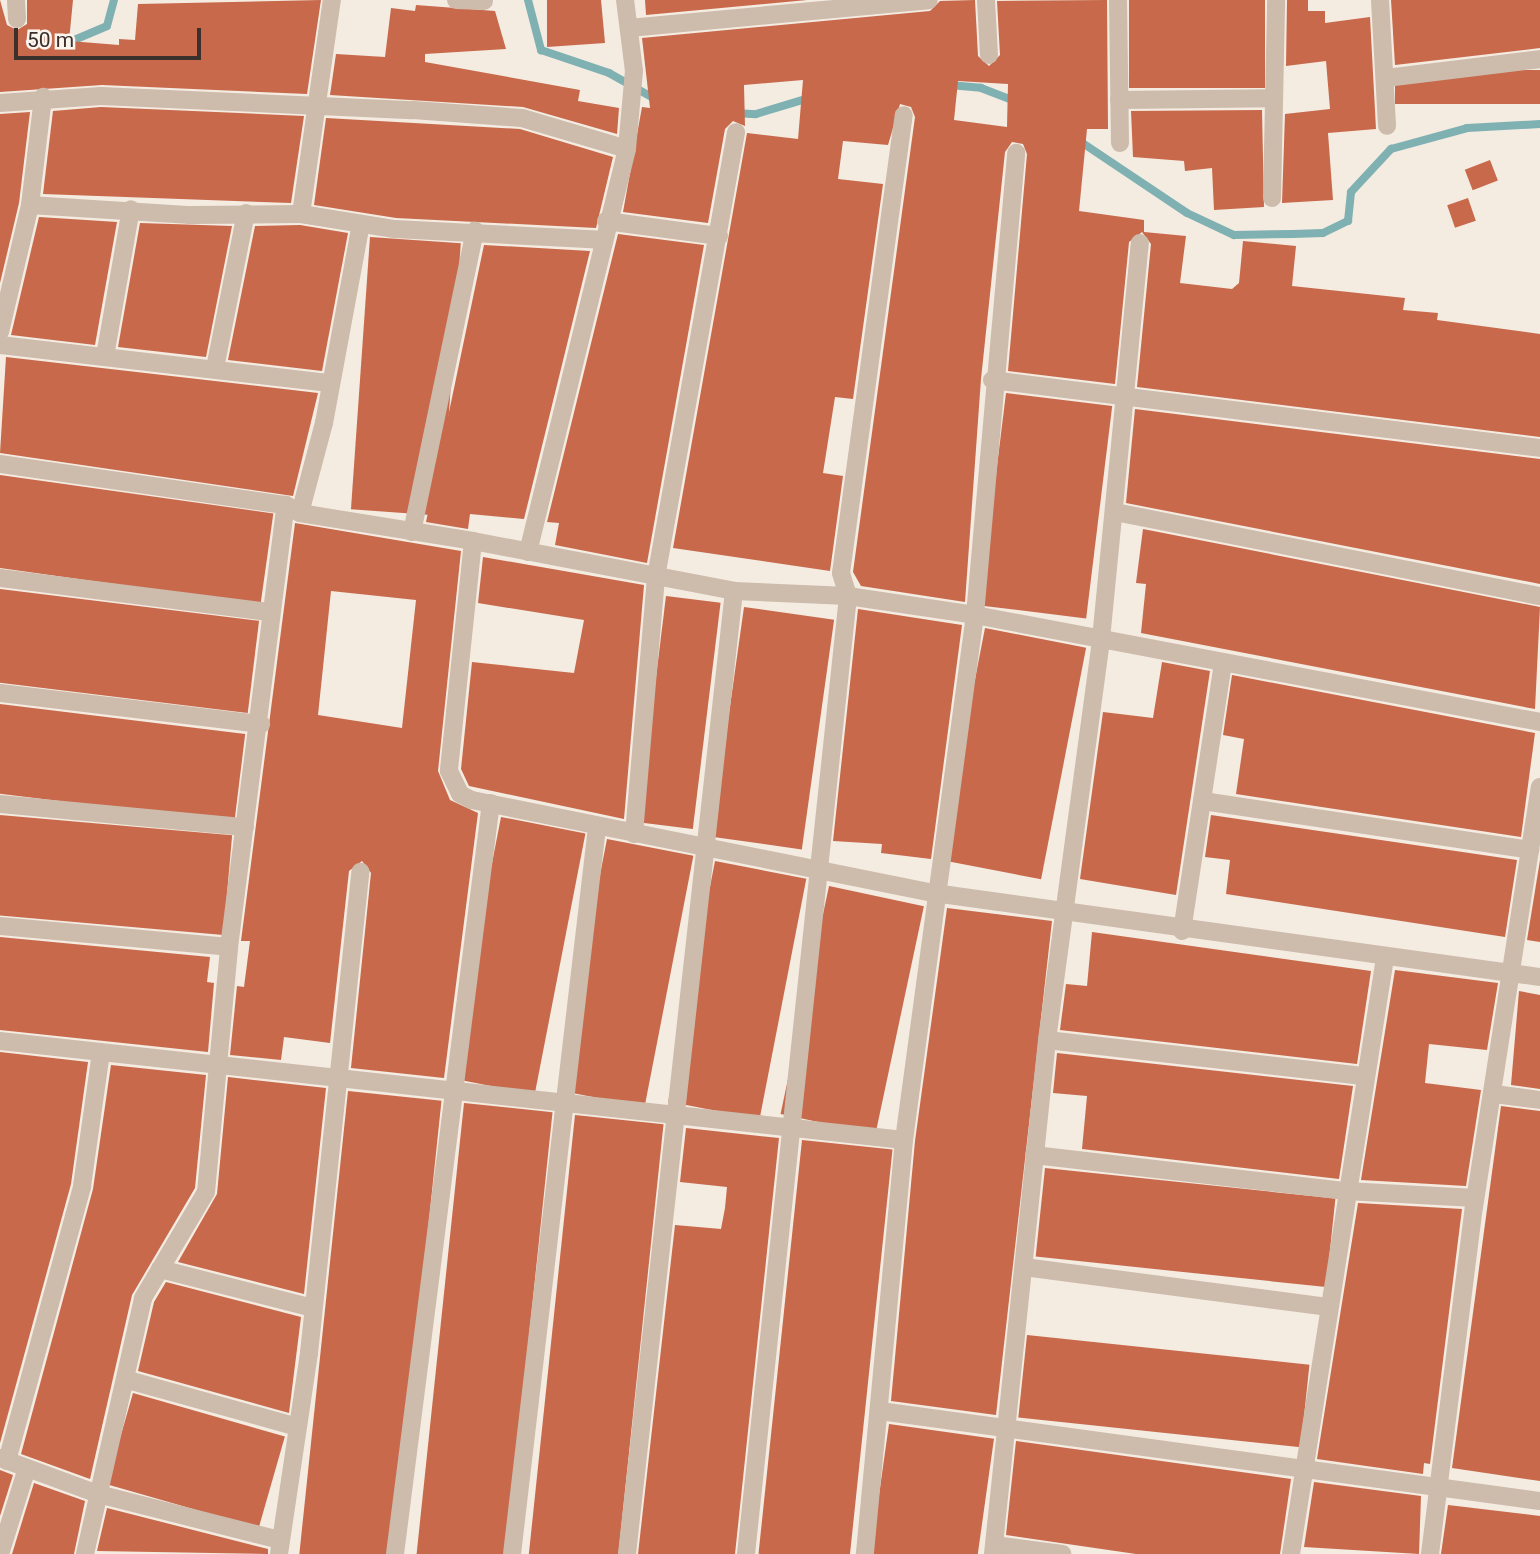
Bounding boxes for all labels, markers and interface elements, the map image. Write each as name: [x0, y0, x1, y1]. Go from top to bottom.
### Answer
scale bar: [18, 14, 205, 58]
text: 50 m: [27, 28, 74, 52]

